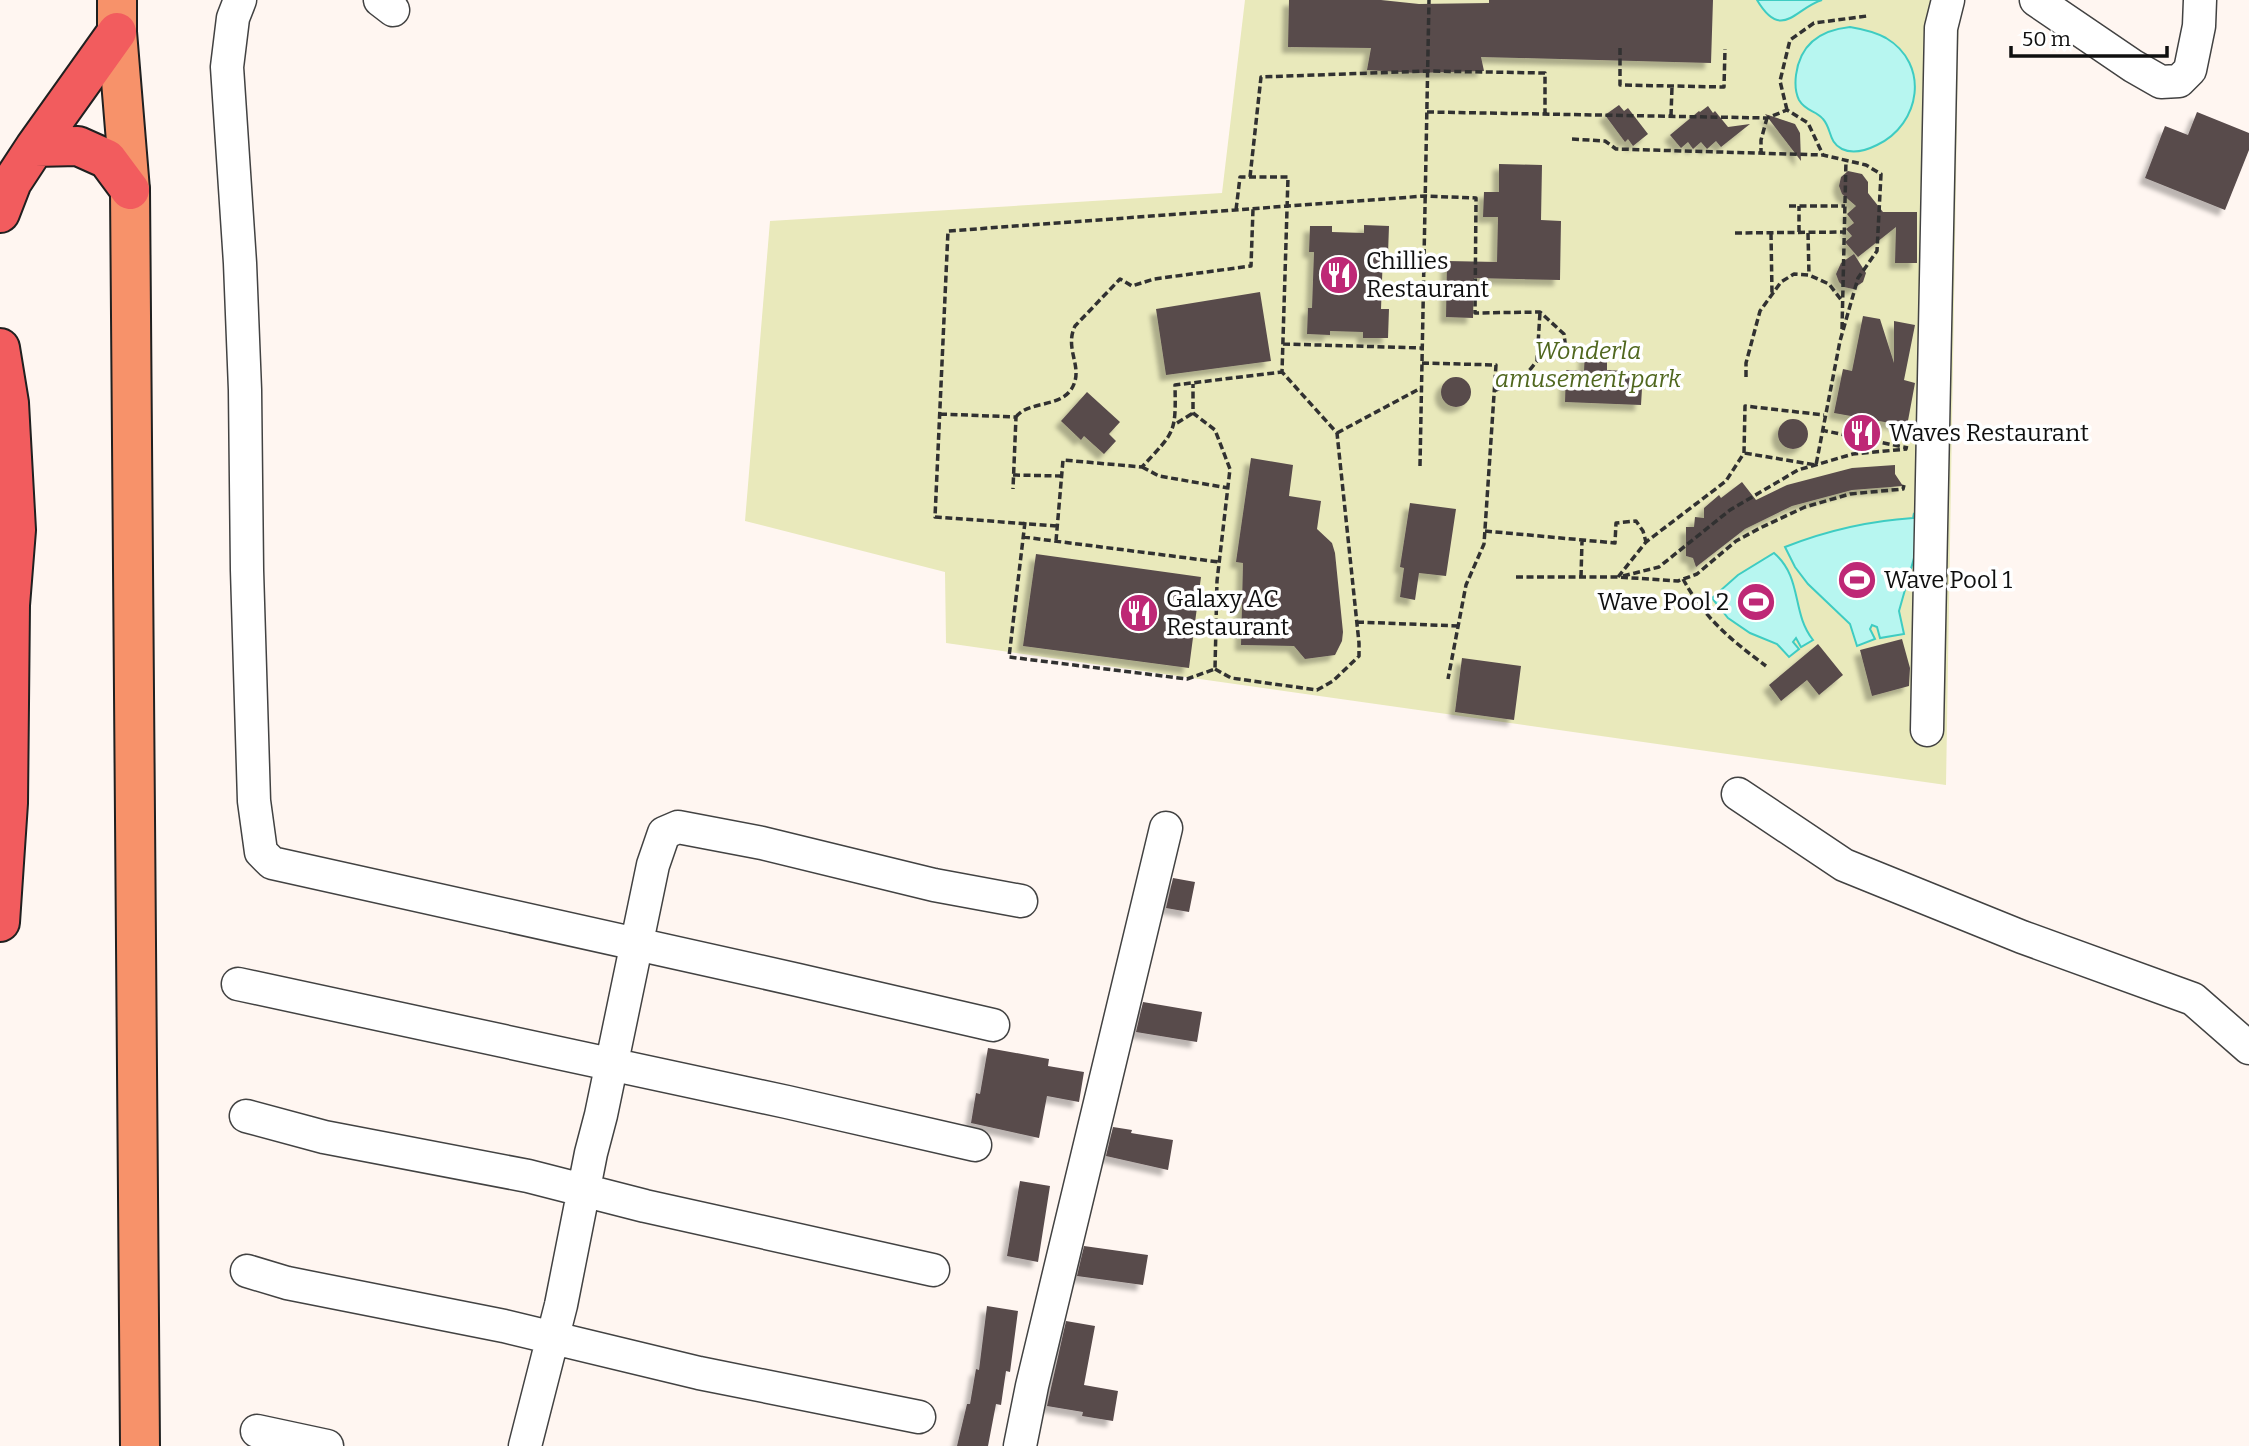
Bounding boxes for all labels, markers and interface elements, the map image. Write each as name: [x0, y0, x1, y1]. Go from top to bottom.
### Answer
scale bar: [2011, 14, 2167, 58]
text: 50 m: [2022, 26, 2071, 52]
place label: Chillies Restaurant: [1366, 247, 1489, 303]
restaurant icon: Chillies Restaurant: [1318, 254, 1360, 296]
park label: Wonderla amusement park: [1495, 337, 1682, 393]
restaurant icon: Waves Restaurant: [1841, 412, 1883, 454]
place label: Waves Restaurant: [1889, 419, 2089, 447]
sports icon: Wave Pool 1: [1836, 559, 1878, 601]
place label: Wave Pool 1: [1884, 566, 2012, 594]
sports icon: Wave Pool 2: [1735, 581, 1777, 623]
place label: Galaxy AC Restaurant: [1166, 585, 1289, 641]
place label: Wave Pool 2: [1598, 588, 1729, 616]
restaurant icon: Galaxy AC Restaurant: [1118, 592, 1160, 634]

